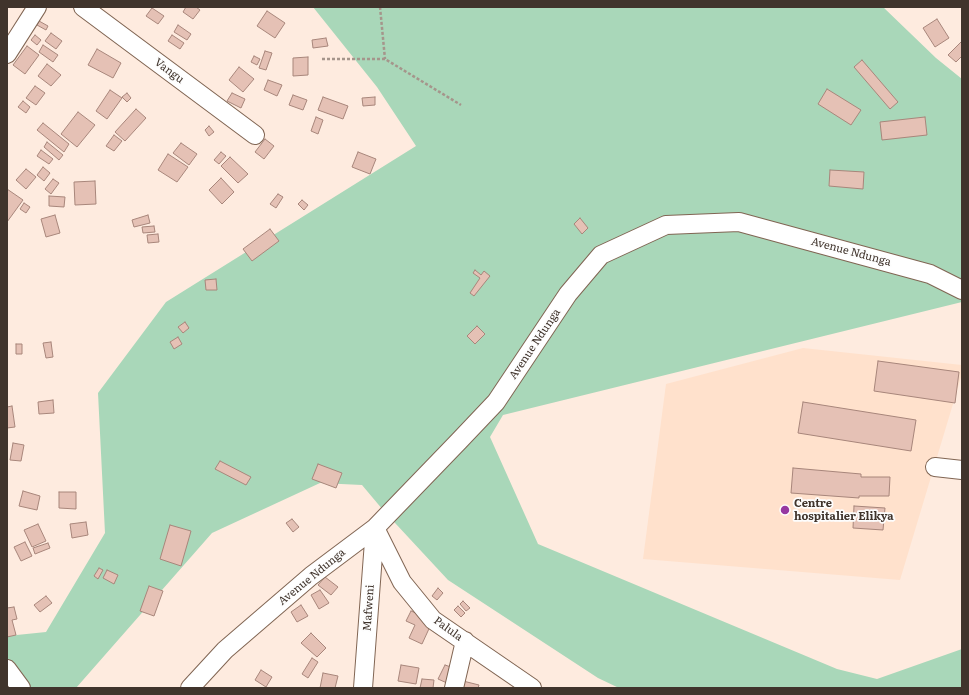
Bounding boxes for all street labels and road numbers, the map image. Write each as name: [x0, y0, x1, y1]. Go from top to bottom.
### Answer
street label: Vangu: [152, 56, 186, 86]
street label: Avenue Ndunga: [810, 235, 892, 269]
street label: Avenue Ndunga: [507, 306, 563, 382]
street label: Avenue Ndunga: [276, 546, 348, 608]
street label: Mafweni: [361, 584, 377, 632]
street label: Palula: [431, 614, 465, 644]

